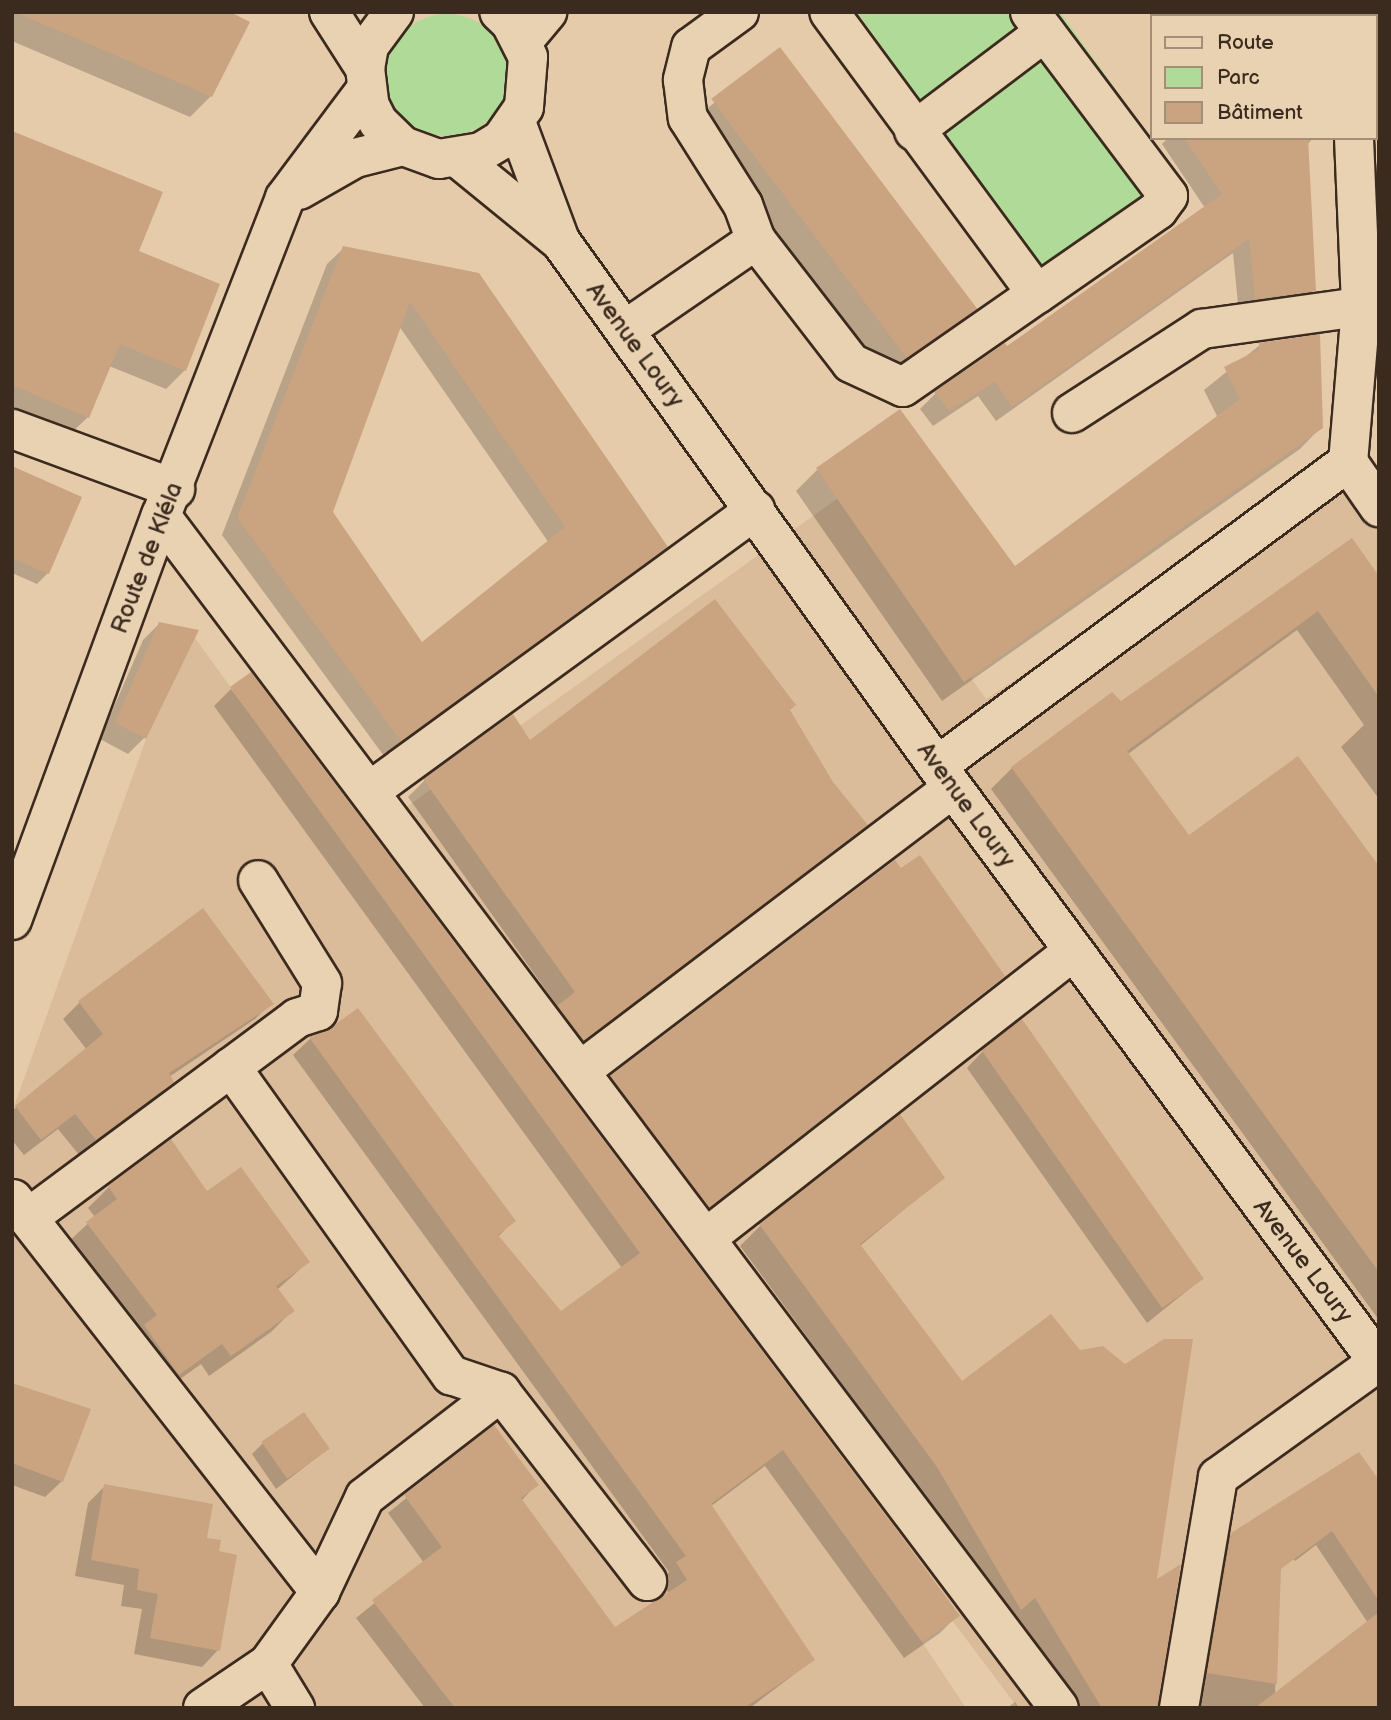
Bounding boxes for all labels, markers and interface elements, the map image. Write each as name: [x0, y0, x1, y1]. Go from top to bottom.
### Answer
legend: [1150, 14, 1377, 140]
text: Route: [1217, 30, 1274, 55]
text: Parc: [1217, 65, 1260, 90]
text: Bâtiment: [1217, 100, 1303, 125]
street label: Avenue Loury: [580, 277, 690, 413]
street label: Route de Kléla: [105, 478, 189, 638]
street label: Avenue Loury: [911, 737, 1021, 873]
street label: Avenue Loury: [1247, 1193, 1359, 1329]

